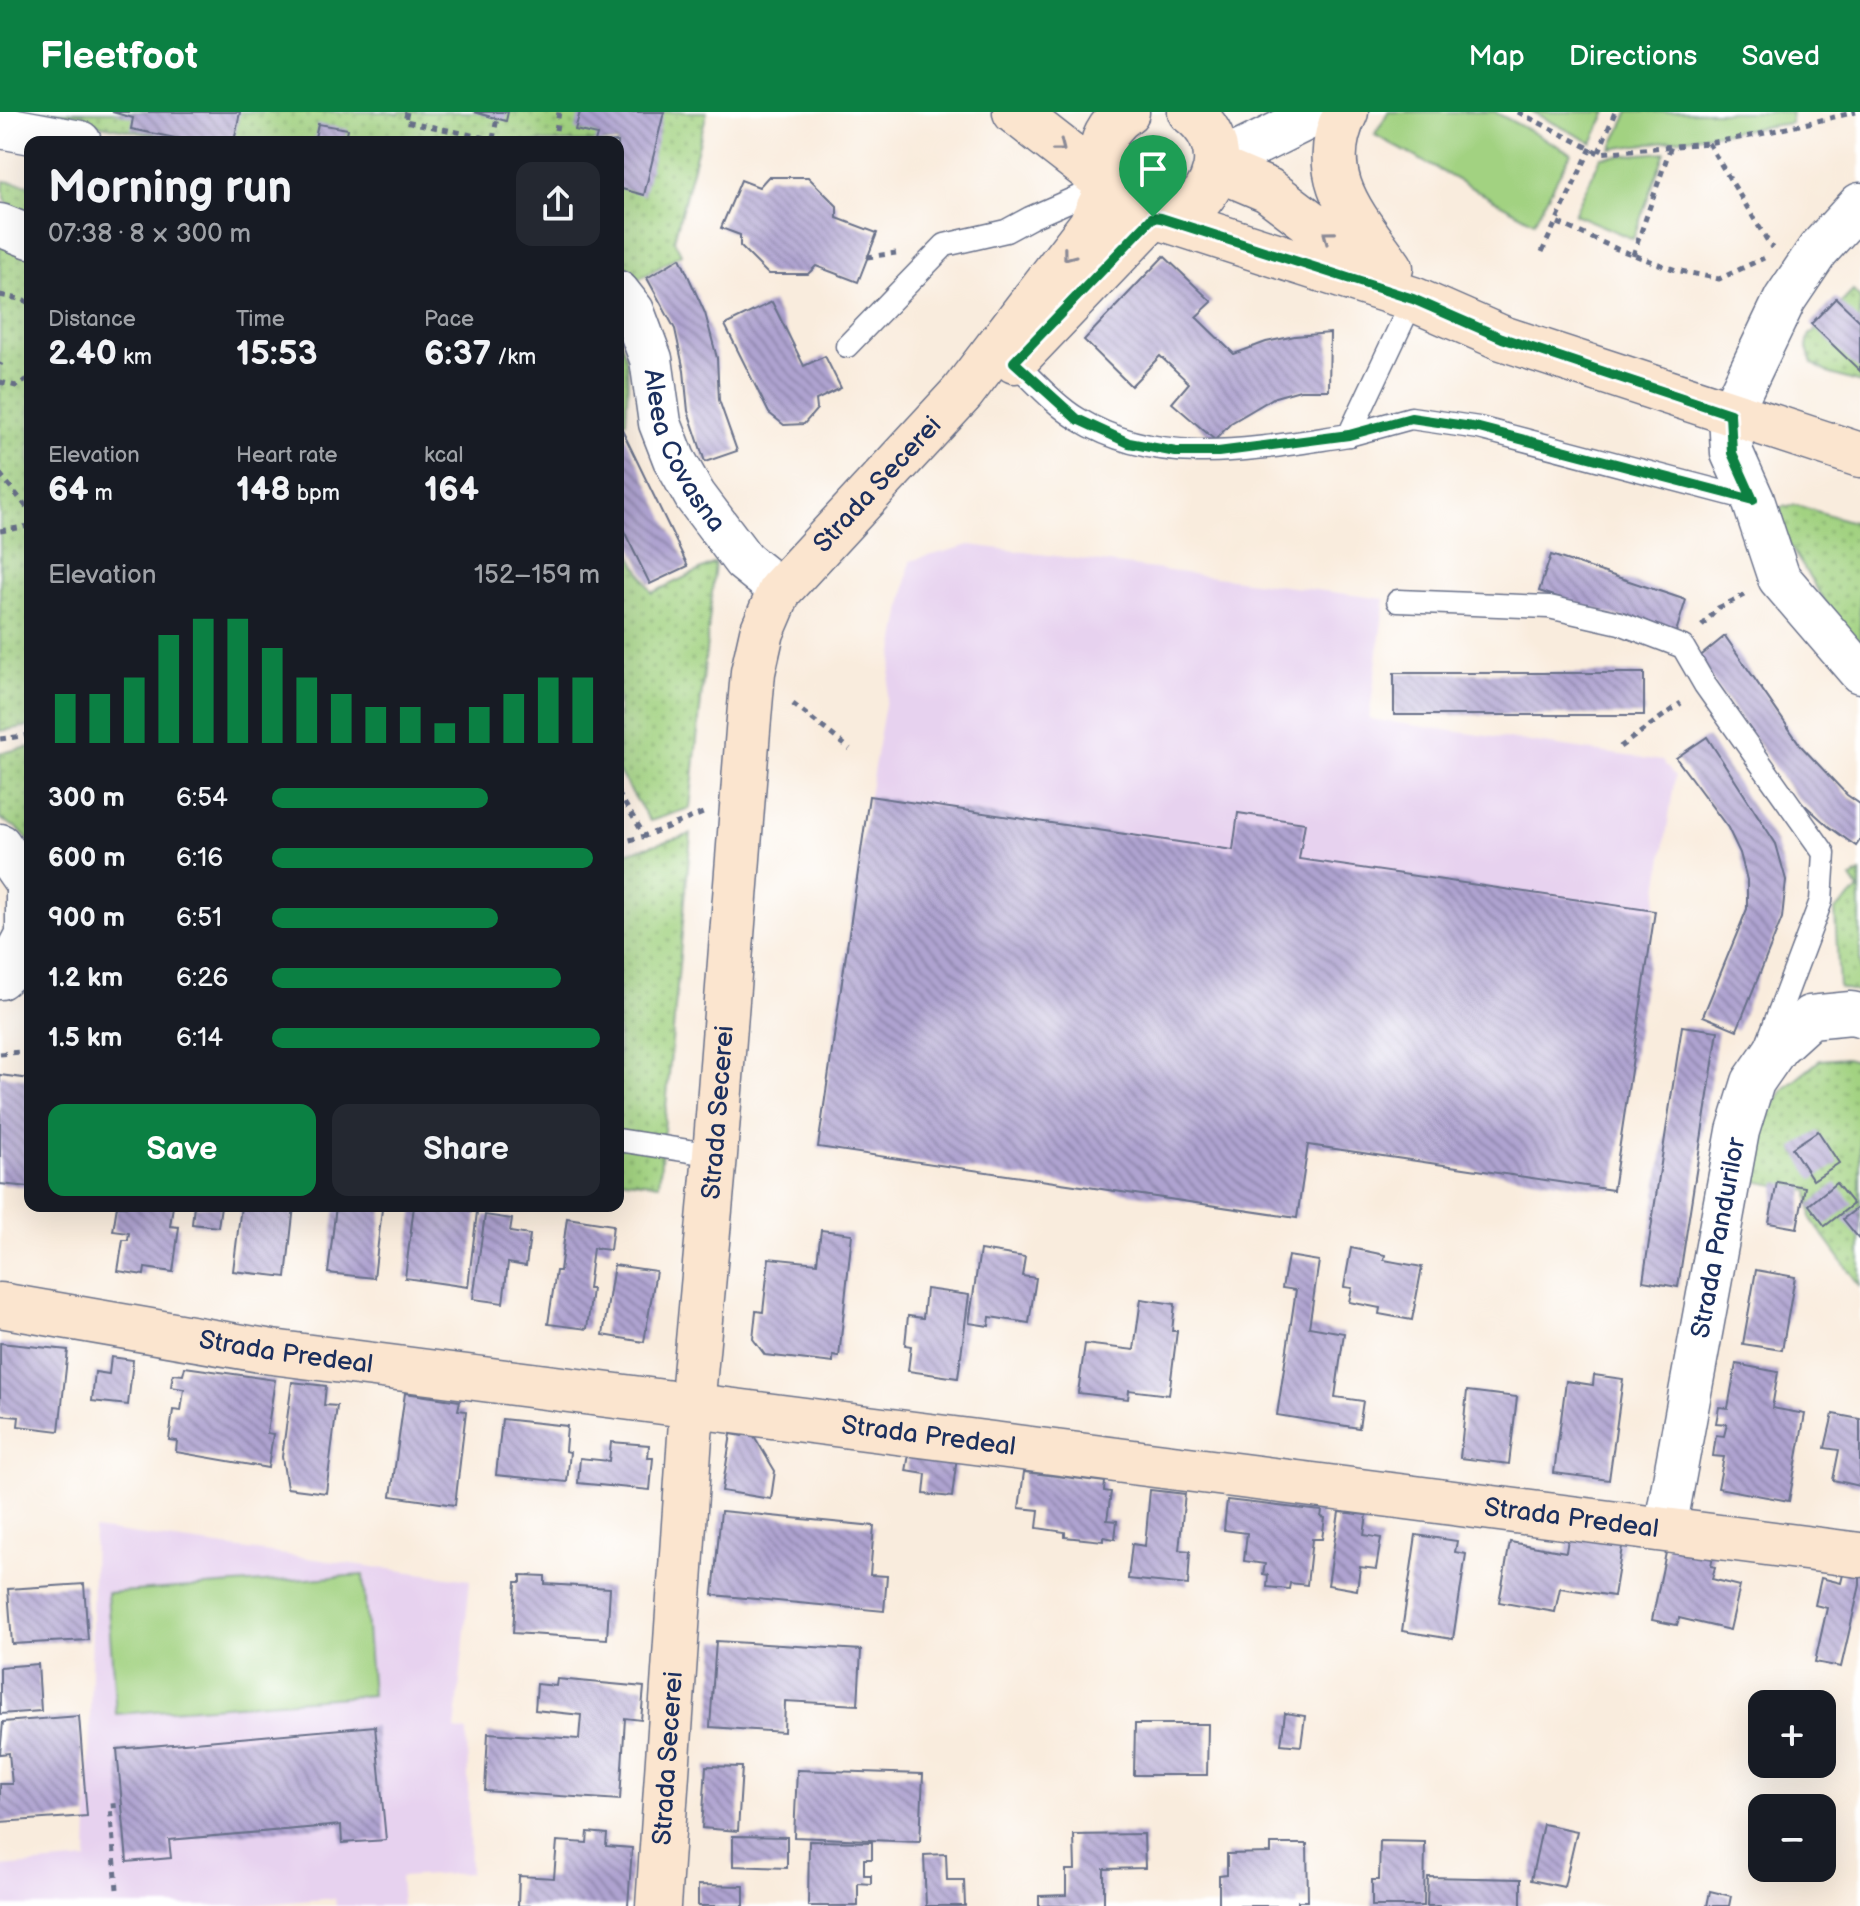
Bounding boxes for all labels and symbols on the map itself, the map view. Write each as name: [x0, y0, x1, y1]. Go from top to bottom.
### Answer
pin: [1119, 135, 1187, 217]
one-way arrow: [1051, 137, 1065, 152]
one-way arrow: [1322, 231, 1337, 245]
one-way arrow: [1063, 246, 1077, 260]
street label: Aleea Covasna: [637, 367, 732, 538]
street label: Strada Secerei: [807, 410, 948, 559]
street label: Strada Secerei: [696, 1024, 741, 1201]
street label: Strada Pandurilor: [1685, 1134, 1752, 1341]
street label: Strada Predeal: [197, 1324, 375, 1380]
street label: Strada Predeal: [840, 1409, 1018, 1462]
street label: Strada Predeal: [1482, 1492, 1660, 1545]
street label: Strada Secerei: [647, 1670, 689, 1846]

